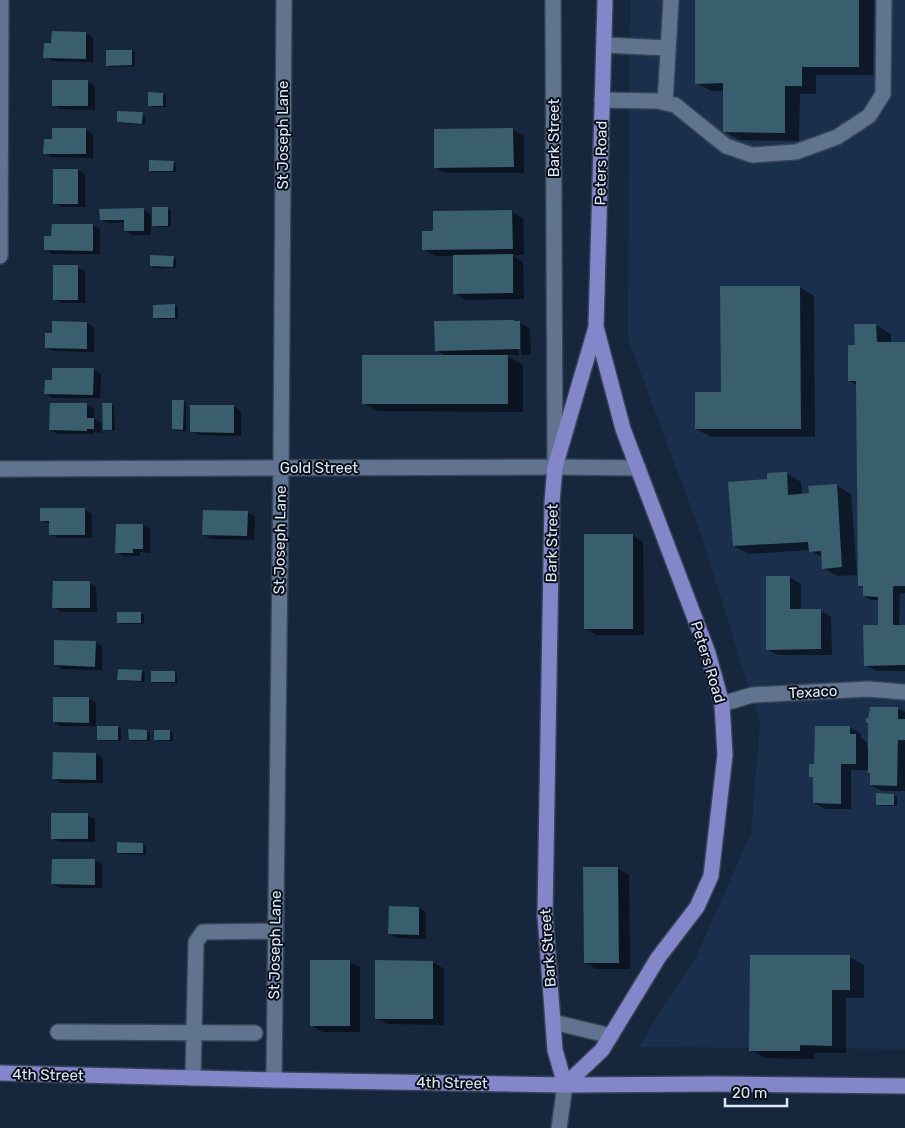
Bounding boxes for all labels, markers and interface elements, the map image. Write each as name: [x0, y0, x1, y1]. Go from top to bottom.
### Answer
street label: St Joseph Lane: [274, 80, 292, 190]
street label: Bark Street: [545, 99, 563, 177]
street label: Peters Road: [591, 120, 611, 206]
street label: Gold Street: [280, 459, 358, 477]
street label: St Joseph Lane: [270, 485, 290, 595]
street label: Bark Street: [542, 503, 562, 582]
street label: Peters Road: [687, 619, 729, 705]
street label: Texaco: [788, 682, 838, 702]
street label: St Joseph Lane: [265, 890, 285, 1000]
street label: Bark Street: [536, 908, 560, 988]
street label: 4th Street: [12, 1065, 84, 1085]
street label: 4th Street: [416, 1073, 488, 1093]
scale bar: [725, 1076, 788, 1108]
text: 20 m: [732, 1084, 767, 1102]

